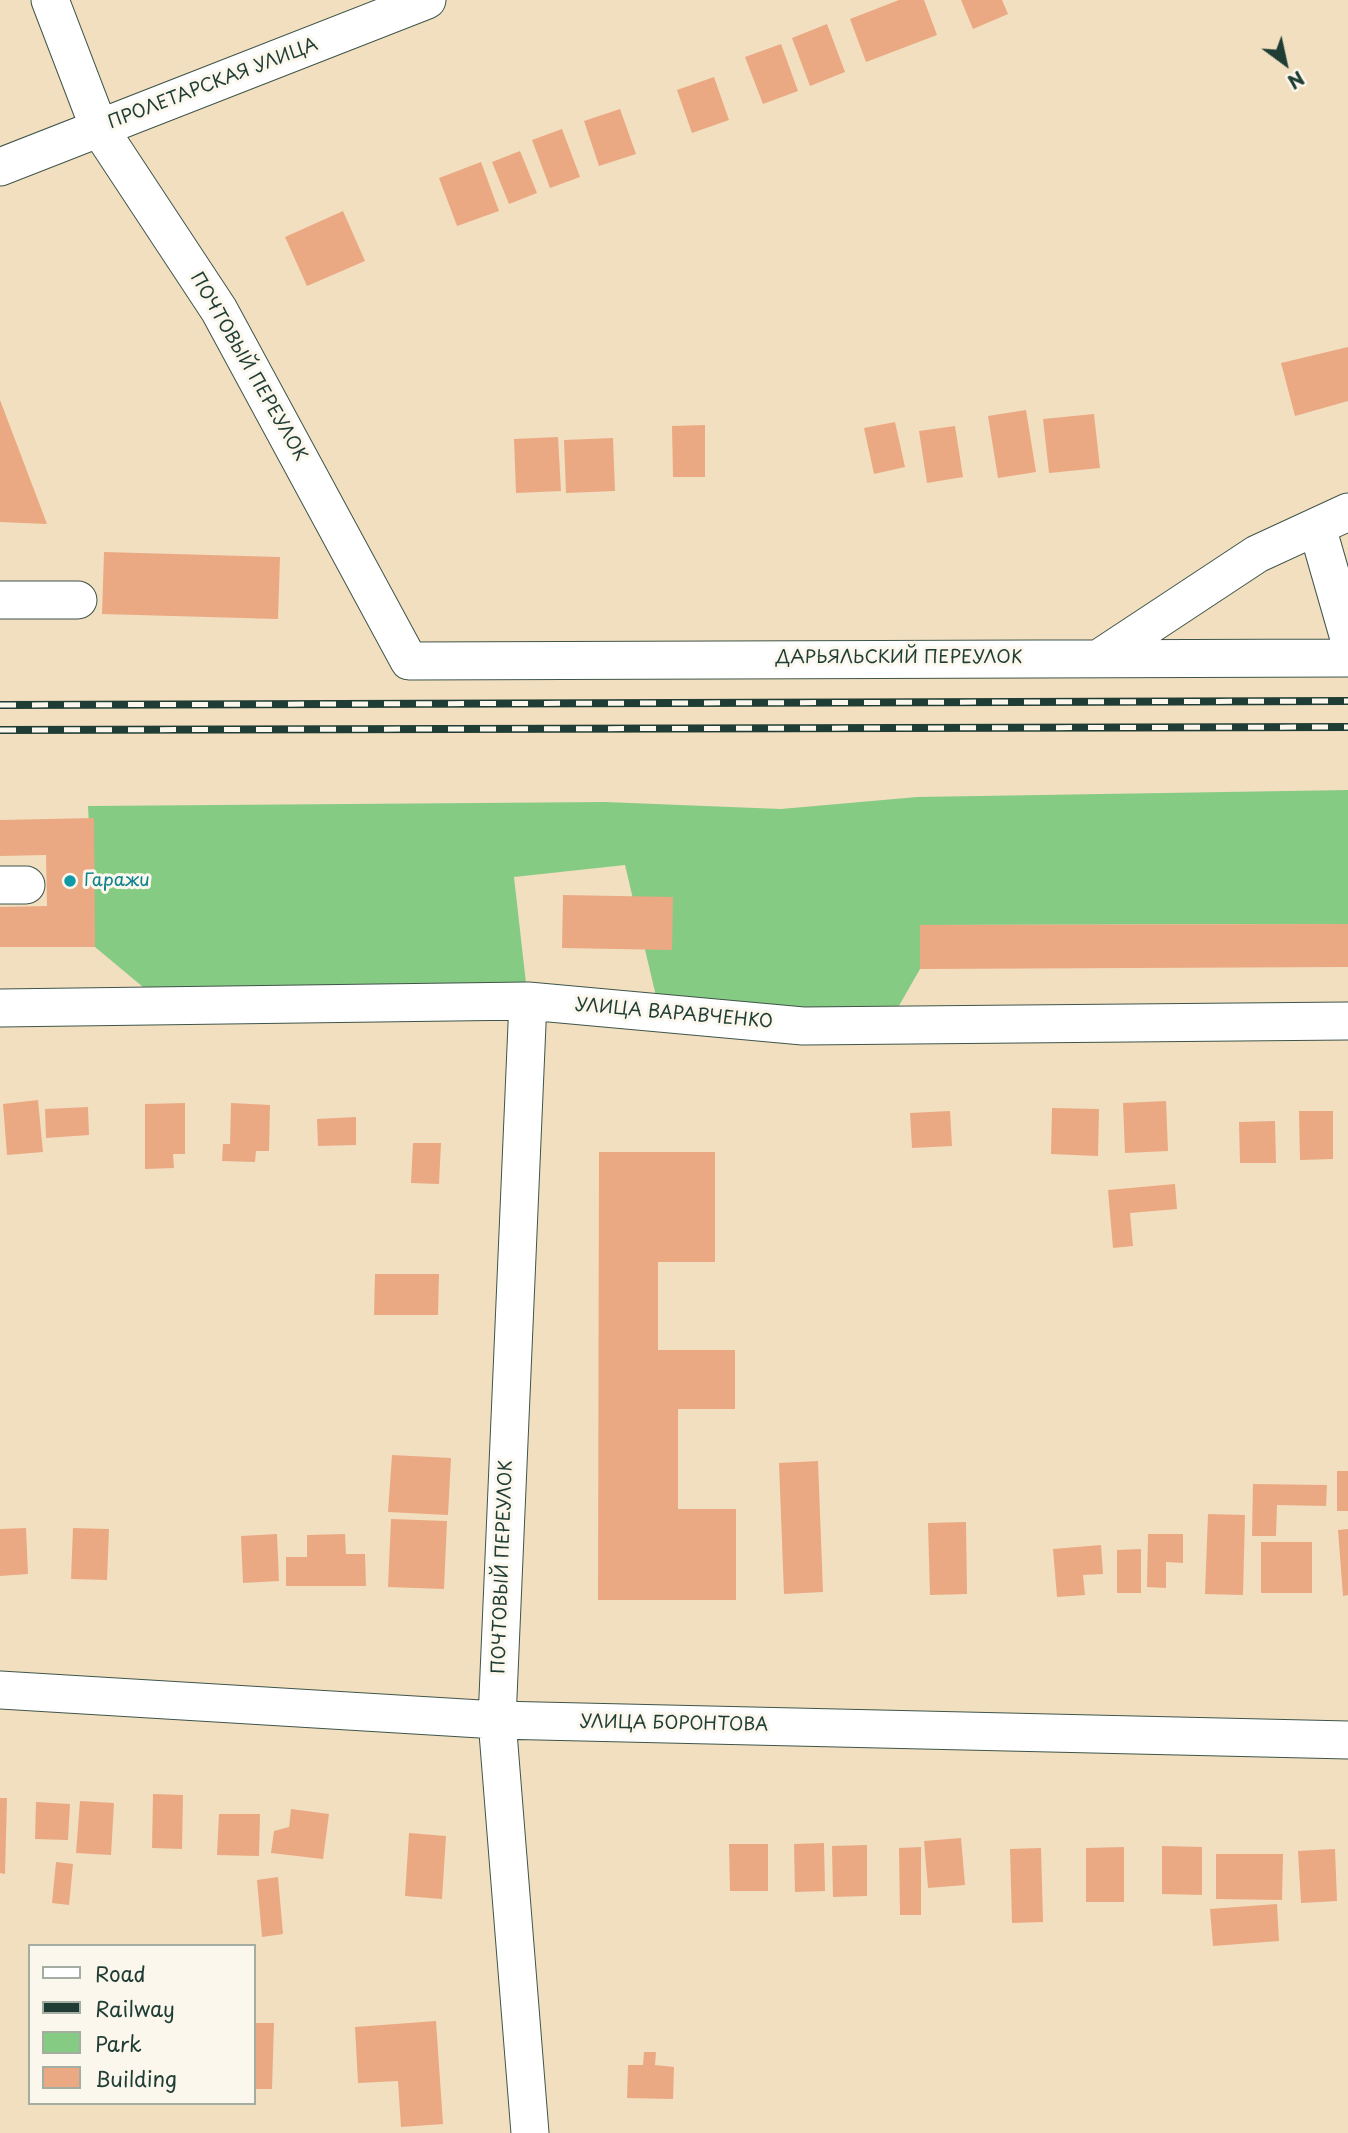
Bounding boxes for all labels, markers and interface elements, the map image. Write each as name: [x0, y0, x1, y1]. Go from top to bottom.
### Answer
north arrow: [1250, 28, 1320, 98]
street label: ПРОЛЕТАРСКАЯ УЛИЦА: [105, 34, 321, 134]
text: N: [1282, 65, 1310, 96]
street label: ПОЧТОВЫЙ ПЕРЕУЛОК: [185, 269, 311, 465]
street label: ДАРЬЯЛЬСКИЙ ПЕРЕУЛОК: [776, 647, 1022, 669]
place label: Гаражи: [84, 870, 150, 892]
marker: Гаражи: [62, 873, 78, 889]
street label: УЛИЦА ВАРАВЧЕНКО: [574, 995, 774, 1033]
street label: ПОЧТОВЫЙ ПЕРЕУЛОК: [488, 1460, 518, 1674]
street label: УЛИЦА БОРОНТОВА: [580, 1712, 768, 1736]
legend: [28, 1944, 256, 2105]
text: Road: [95, 1957, 146, 1989]
text: Railway: [95, 1992, 175, 2024]
text: Park: [95, 2027, 142, 2059]
text: Building: [95, 2062, 177, 2094]

